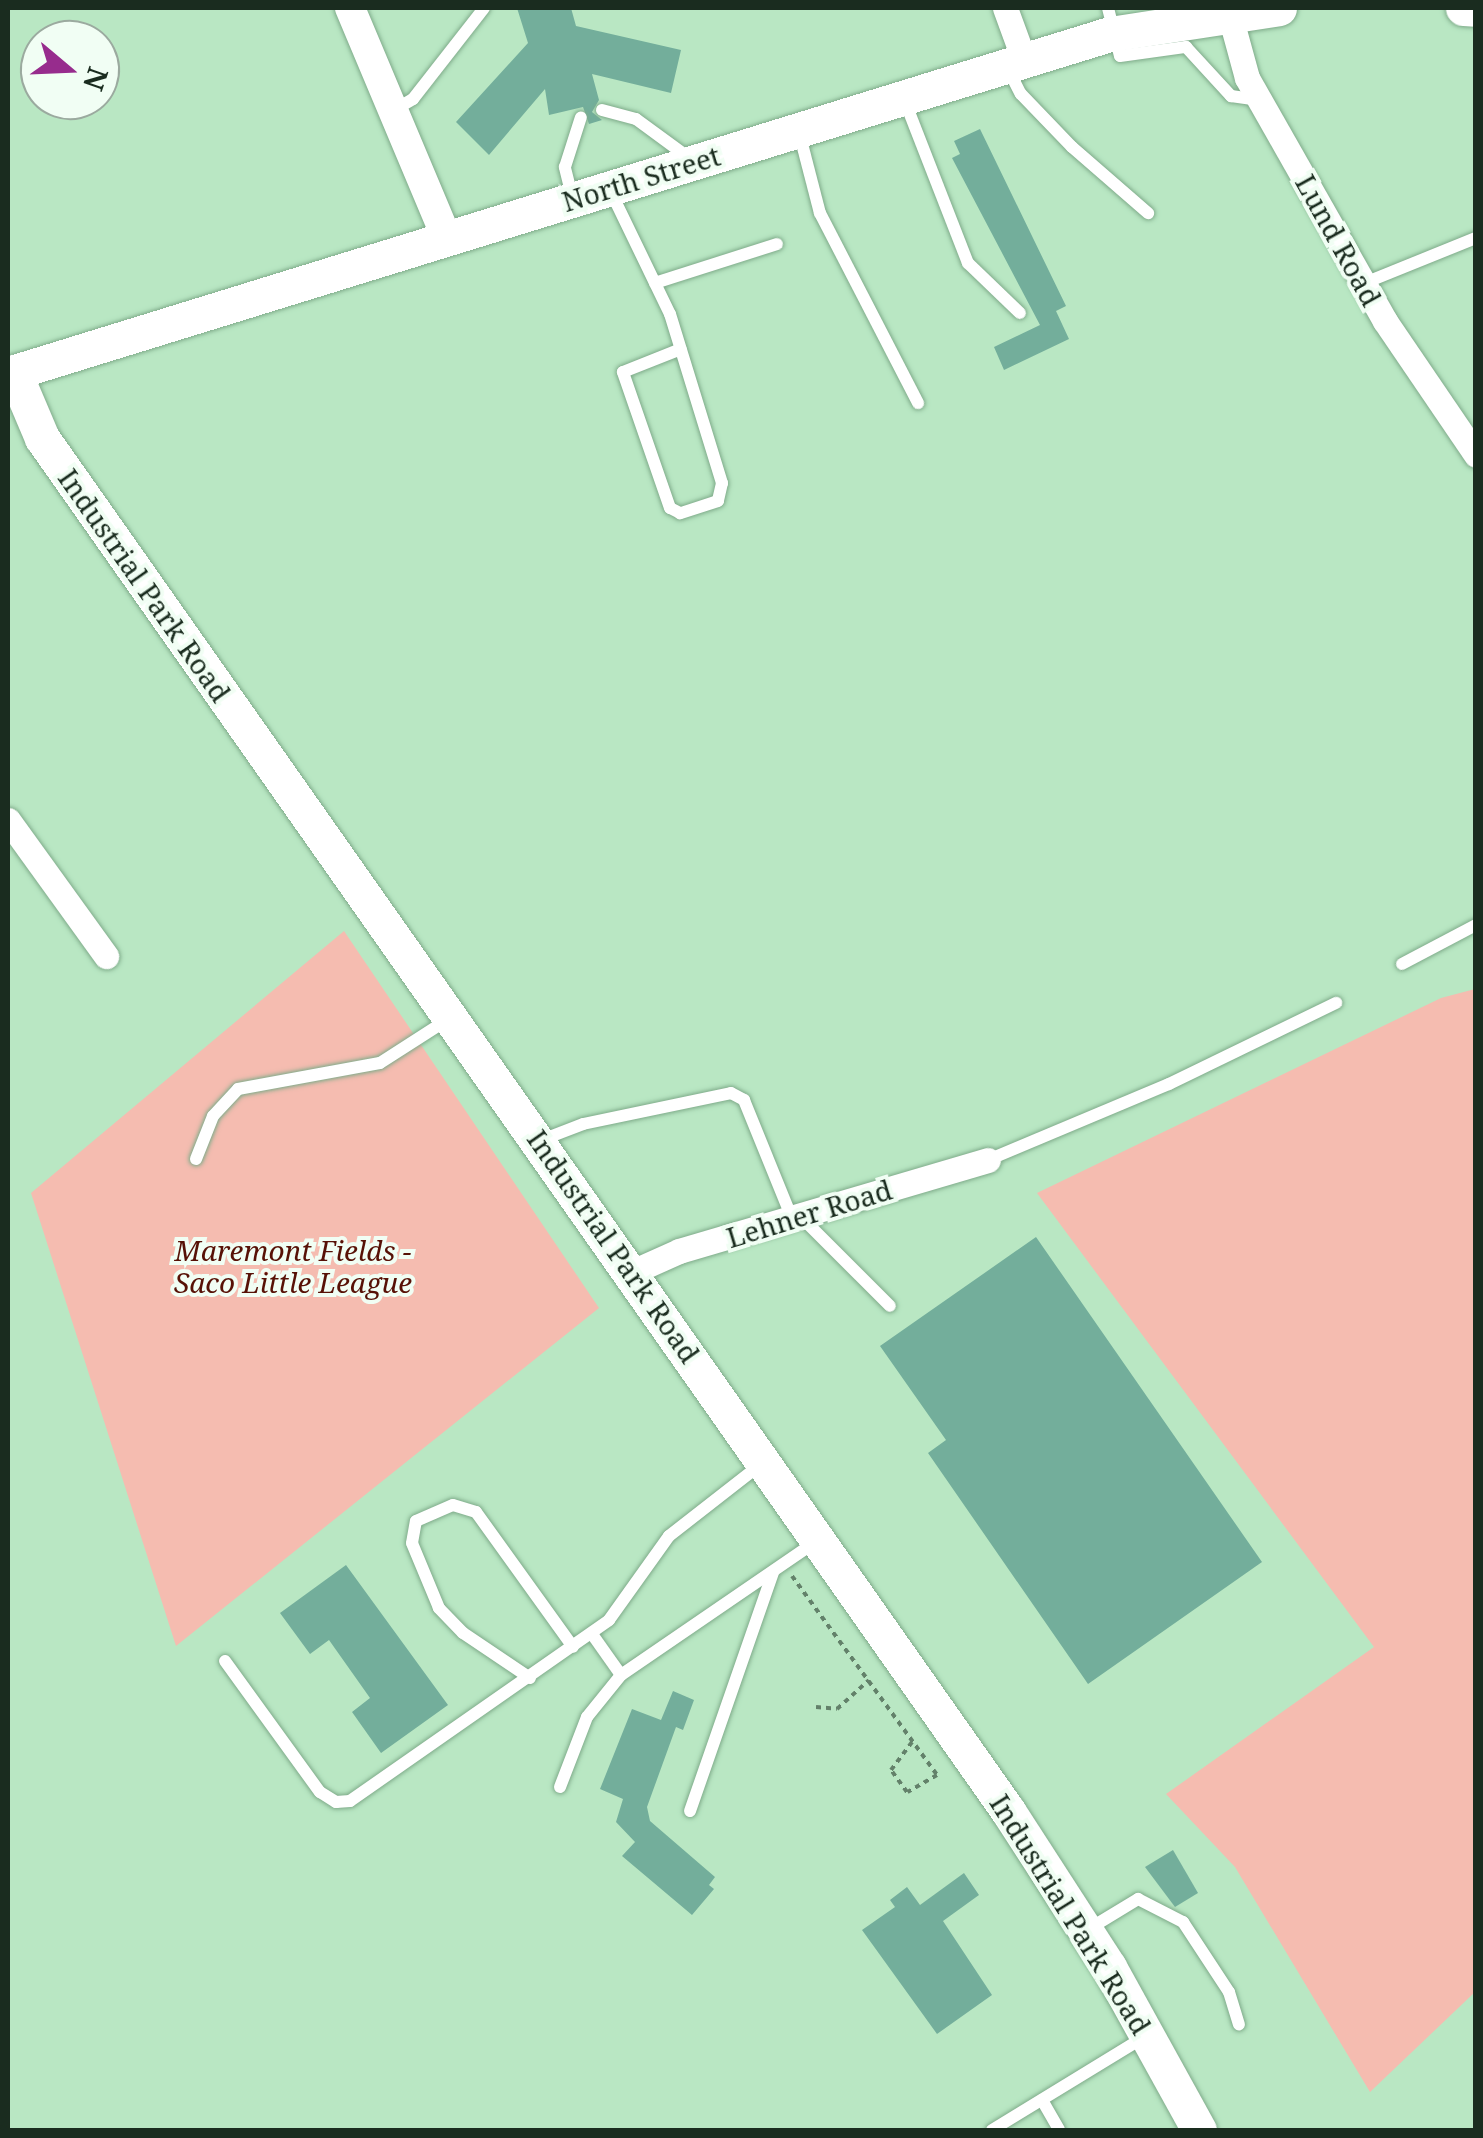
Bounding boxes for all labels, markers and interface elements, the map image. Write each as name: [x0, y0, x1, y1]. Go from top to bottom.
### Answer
north arrow: [20, 20, 120, 120]
text: N: [75, 62, 118, 96]
street label: North Street: [558, 138, 724, 218]
street label: Lund Road: [1289, 168, 1389, 312]
street label: Industrial Park Road: [52, 462, 238, 708]
street label: Industrial Park Road: [521, 1123, 707, 1369]
street label: Lehner Road: [722, 1172, 896, 1254]
park label: Maremont Fields - Saco Little League: [174, 1233, 412, 1299]
street label: Industrial Park Road: [983, 1788, 1159, 2040]

